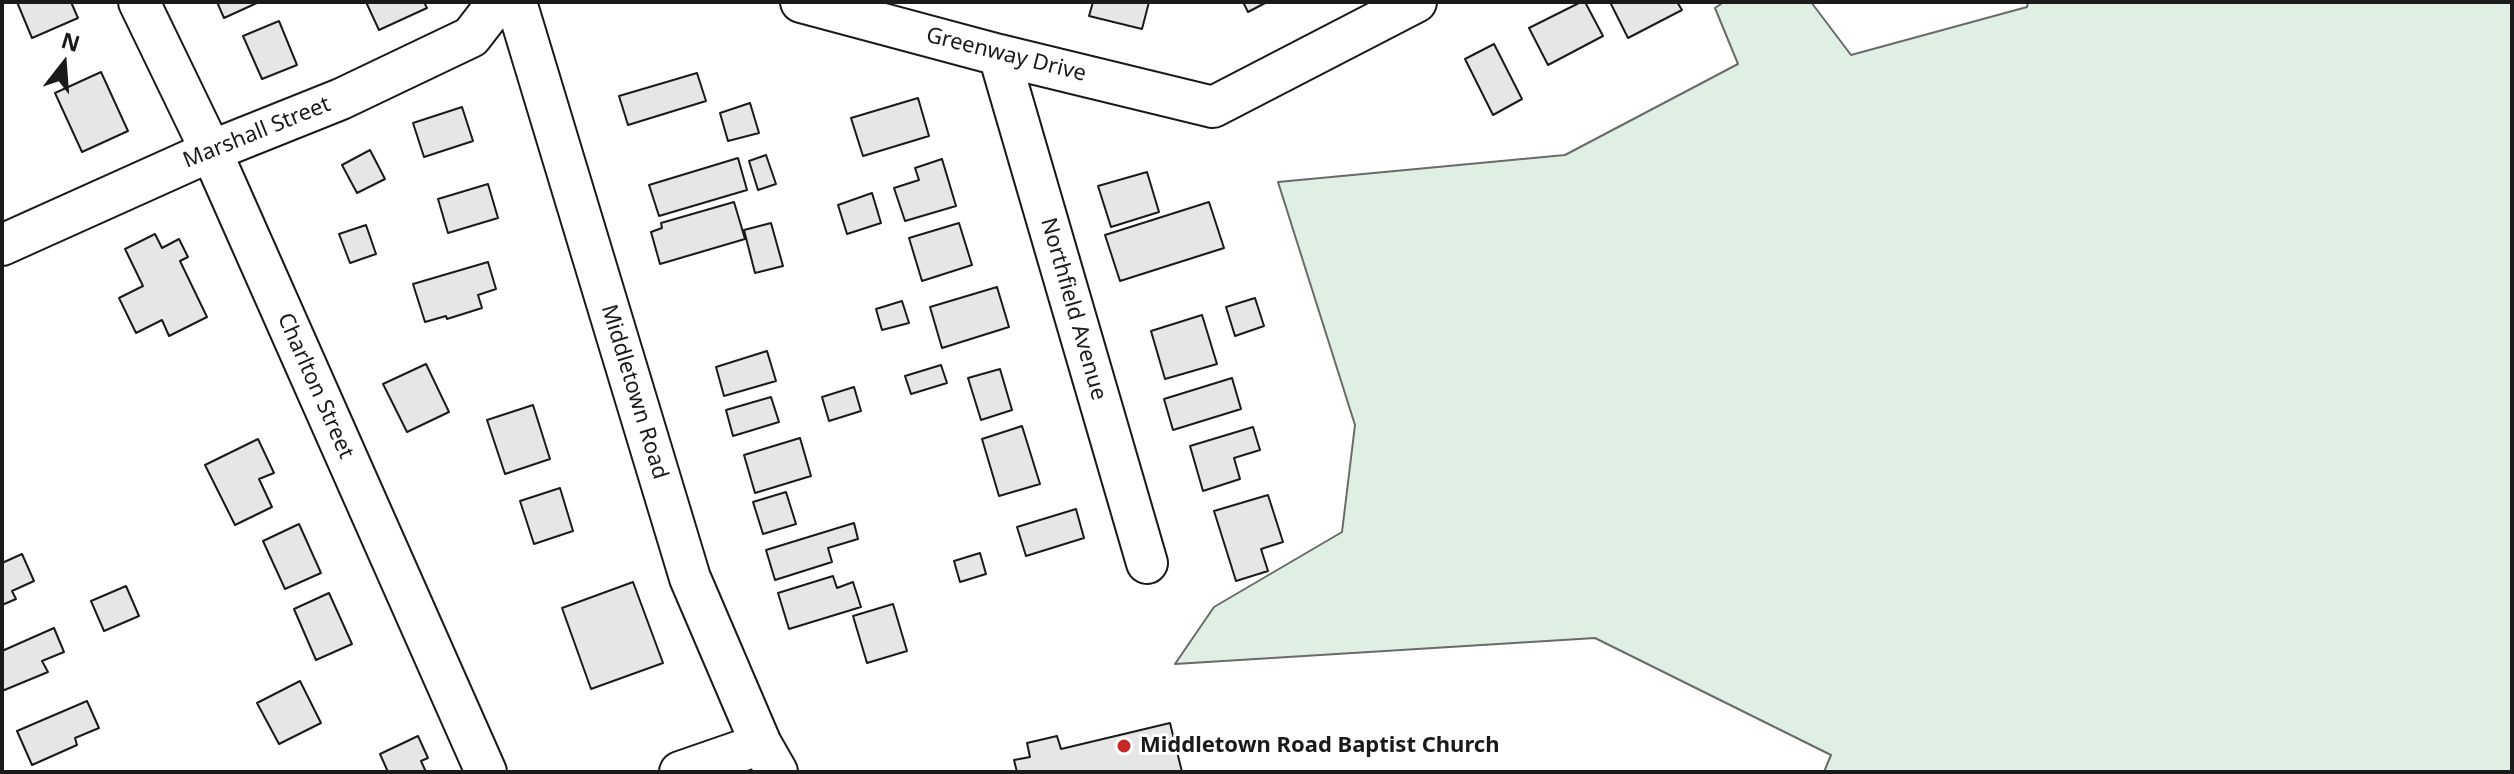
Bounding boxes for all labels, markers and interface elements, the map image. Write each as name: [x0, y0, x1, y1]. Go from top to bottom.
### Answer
street label: Greenway Drive: [923, 22, 1089, 88]
north arrow: [24, 24, 104, 104]
text: N: [58, 24, 84, 58]
street label: Marshall Street: [180, 91, 334, 175]
street label: Northfield Avenue: [1034, 215, 1112, 403]
street label: Middletown Road: [595, 302, 673, 482]
street label: Charlton Street: [271, 309, 359, 463]
place label: Middletown Road Baptist Church: [1140, 733, 1499, 759]
marker: Middletown Road Baptist Church: [1115, 737, 1133, 755]

